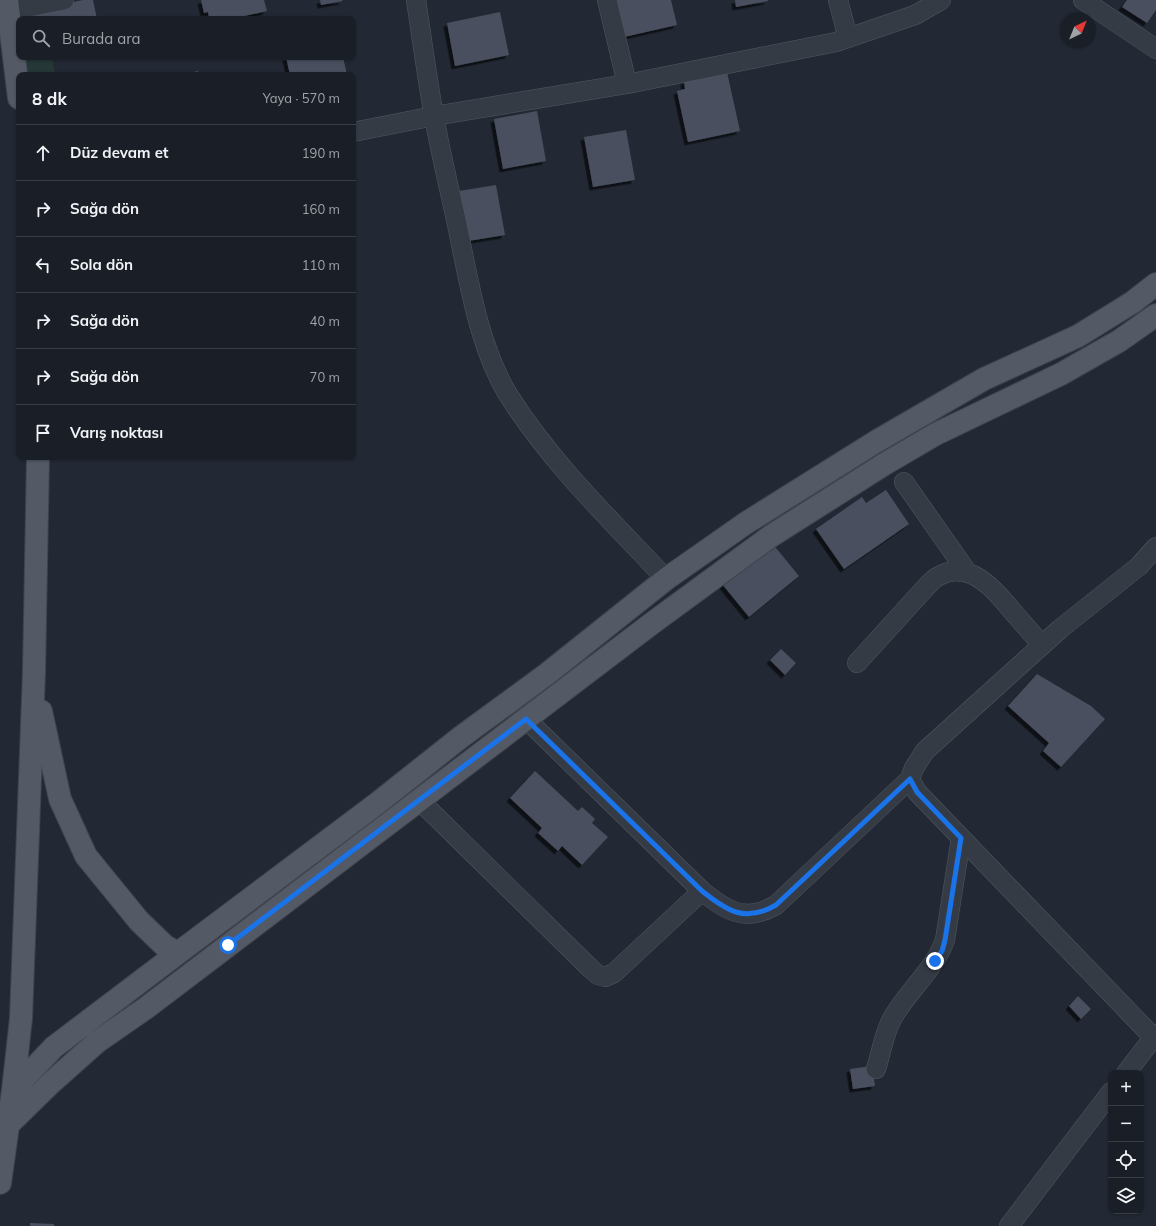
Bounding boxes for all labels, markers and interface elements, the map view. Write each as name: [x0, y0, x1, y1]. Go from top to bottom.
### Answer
north arrow: [1060, 12, 1096, 48]
search box: [16, 16, 356, 60]
icon: search: [30, 27, 52, 49]
text: Burada ara: [62, 29, 141, 48]
text: 8 dk: [32, 88, 67, 109]
text: Yaya · 570 m: [263, 90, 340, 106]
icon: ahead: [32, 142, 54, 164]
text: Düz devam et: [70, 143, 169, 162]
text: 190 m: [302, 145, 340, 161]
icon: right: [32, 198, 54, 220]
text: Sağa dön: [70, 199, 139, 218]
text: 160 m: [302, 201, 340, 217]
icon: left: [32, 254, 54, 276]
text: Sola dön: [70, 255, 133, 274]
text: 110 m: [302, 257, 340, 273]
icon: right: [32, 310, 54, 332]
text: Sağa dön: [70, 311, 139, 330]
text: 40 m: [310, 313, 340, 329]
icon: right: [32, 366, 54, 388]
text: Sağa dön: [70, 367, 139, 386]
text: 70 m: [310, 369, 340, 385]
icon: arrive: [32, 422, 54, 444]
text: Varış noktası: [70, 423, 163, 442]
route start: [219, 936, 237, 954]
route end: [926, 952, 944, 970]
map controls: [1108, 1070, 1144, 1214]
button: +: [1108, 1070, 1144, 1106]
button: −: [1108, 1106, 1144, 1142]
button: locate: [1108, 1142, 1144, 1178]
button: layers: [1108, 1178, 1144, 1214]

